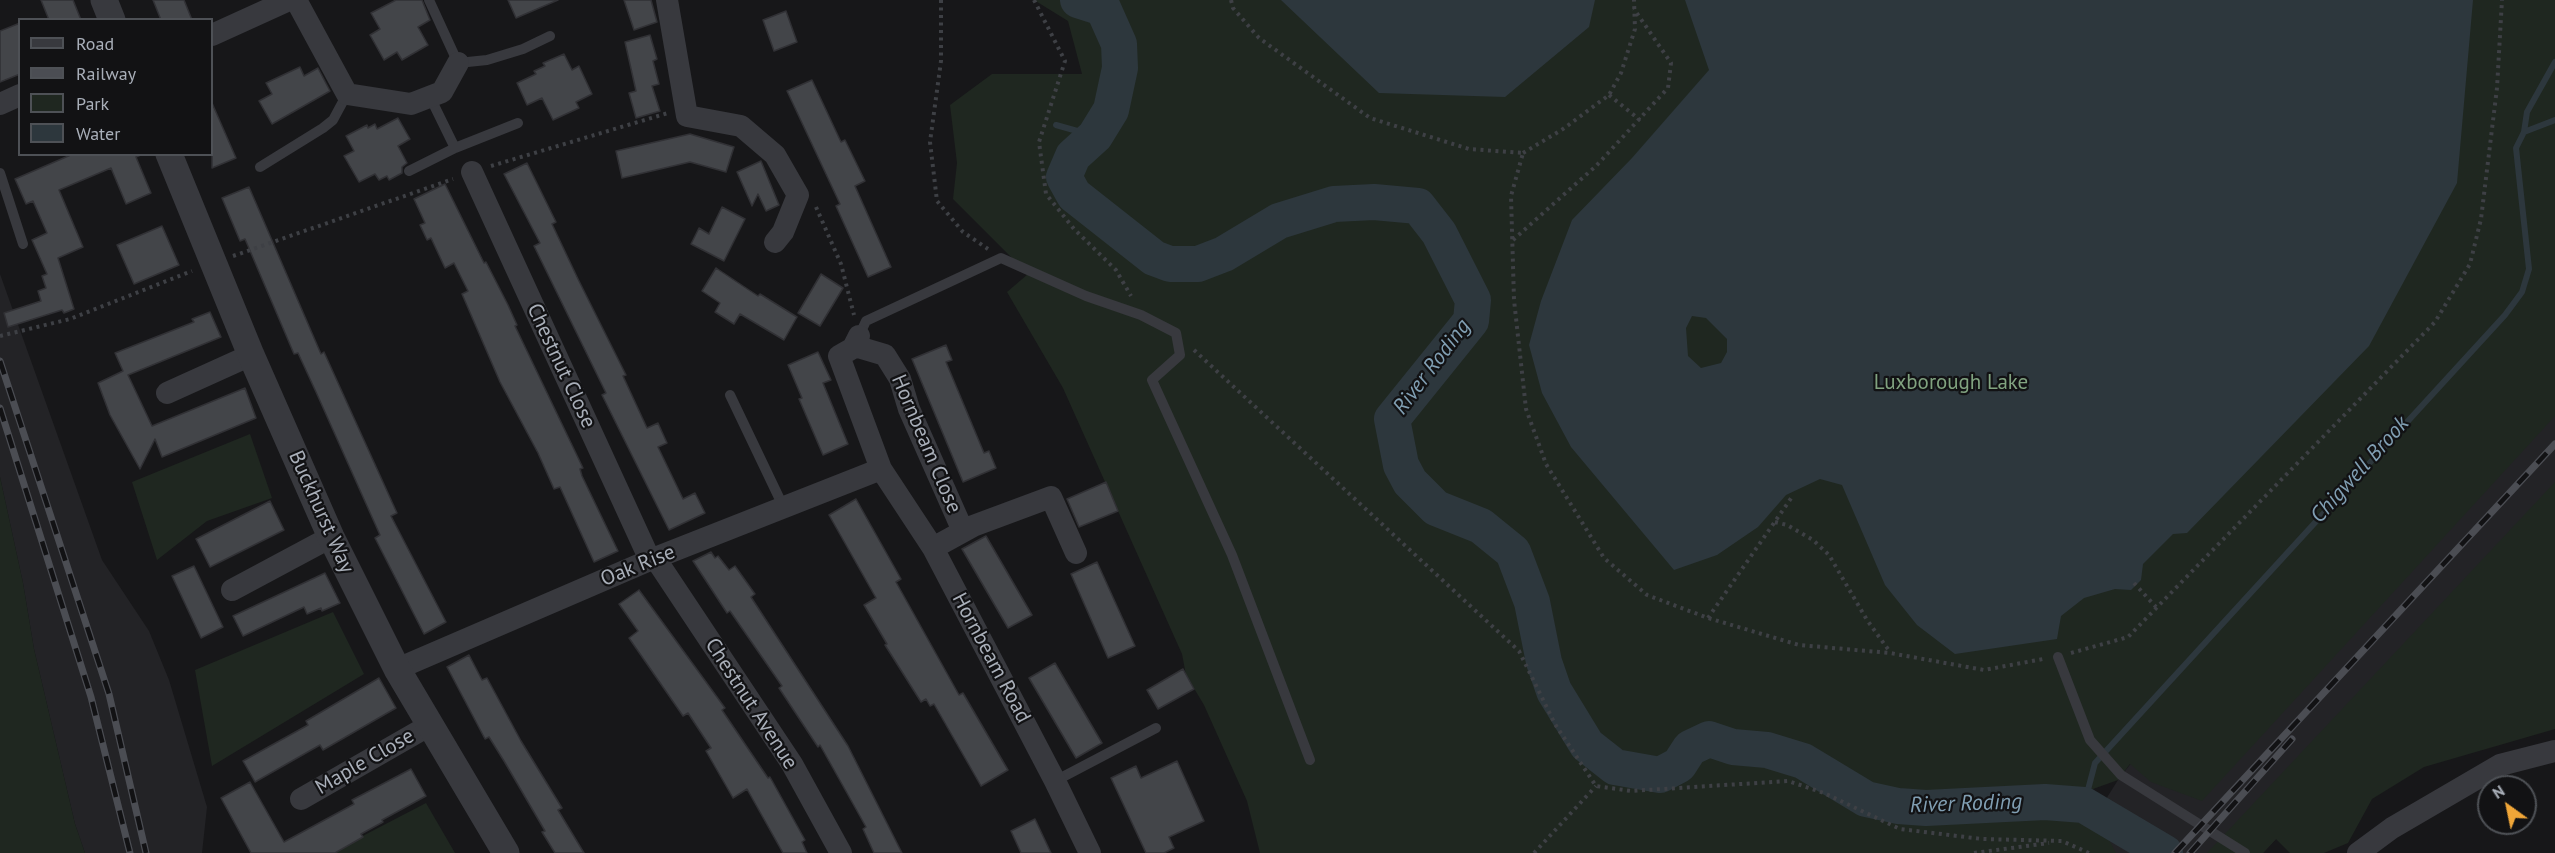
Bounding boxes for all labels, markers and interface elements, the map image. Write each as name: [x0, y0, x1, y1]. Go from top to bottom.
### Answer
legend: [18, 18, 213, 156]
text: Road: [76, 32, 114, 55]
text: Railway: [76, 62, 136, 85]
text: Park: [76, 92, 109, 115]
text: Water: [76, 122, 120, 145]
street label: Chestnut Close: [521, 300, 601, 432]
water label: River Roding: [1388, 314, 1476, 420]
park label: Luxborough Lake: [1874, 370, 2028, 396]
street label: Hornbeam Close: [885, 371, 967, 517]
water label: Chigwell Brook: [2305, 411, 2415, 529]
street label: Buckhurst Way: [283, 447, 359, 577]
street label: Oak Rise: [597, 540, 679, 592]
street label: Hornbeam Road: [946, 589, 1036, 727]
street label: Chestnut Avenue: [699, 634, 803, 774]
street label: Maple Close: [311, 724, 419, 800]
north arrow: [2477, 775, 2537, 835]
text: N: [2488, 780, 2508, 803]
water label: River Roding: [1909, 789, 2023, 819]

